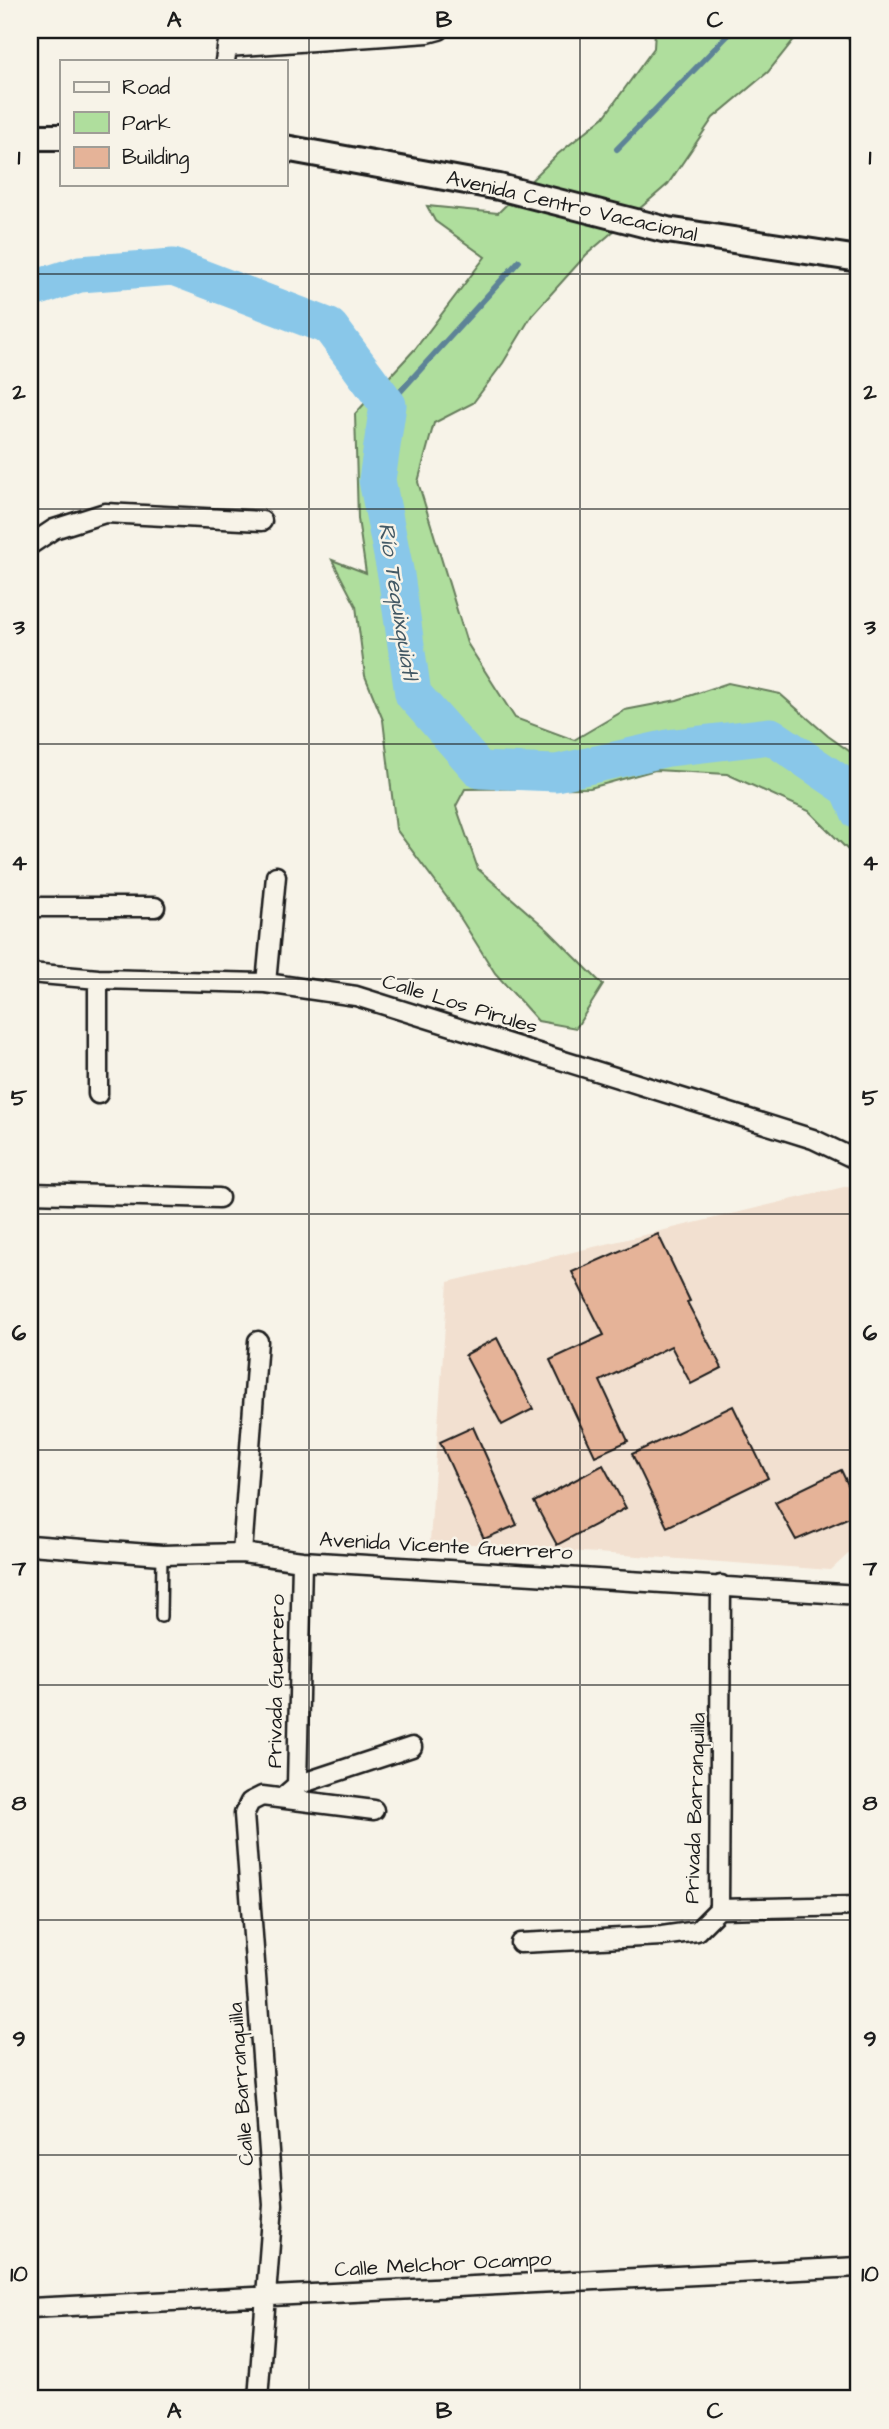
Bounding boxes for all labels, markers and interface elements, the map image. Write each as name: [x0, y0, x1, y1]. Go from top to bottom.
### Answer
text: A: [167, 4, 182, 36]
text: B: [436, 4, 453, 36]
text: C: [707, 4, 724, 36]
legend: [60, 60, 287, 186]
text: Road: [122, 73, 170, 102]
text: Park: [122, 109, 171, 138]
text: 1: [18, 141, 21, 173]
text: 1: [869, 141, 872, 173]
text: Building: [122, 143, 190, 174]
street label: Avenida Centro Vacacional: [444, 163, 700, 249]
text: 2: [11, 376, 26, 408]
text: 2: [862, 376, 877, 408]
water label: Río Tequixquiatl: [370, 520, 427, 685]
text: 3: [12, 611, 25, 643]
text: 3: [863, 611, 876, 643]
text: 4: [11, 847, 27, 879]
text: 4: [862, 847, 878, 879]
street label: Calle Los Pirules: [379, 967, 541, 1041]
text: 5: [11, 1082, 28, 1114]
text: 5: [862, 1082, 879, 1114]
text: 6: [12, 1317, 27, 1349]
text: 6: [863, 1317, 878, 1349]
street label: Avenida Vicente Guerrero: [319, 1525, 574, 1567]
text: 7: [11, 1552, 27, 1584]
text: 7: [862, 1552, 878, 1584]
street label: Privada Guerrero: [260, 1594, 292, 1768]
street label: Privada Barranquilla: [677, 1711, 713, 1904]
text: 8: [12, 1787, 27, 1819]
text: 8: [863, 1787, 878, 1819]
street label: Calle Barranquilla: [221, 2001, 261, 2167]
text: 9: [12, 2023, 26, 2055]
text: 9: [863, 2023, 877, 2055]
street label: Calle Melchor Ocampo: [334, 2244, 553, 2285]
text: 10: [10, 2258, 28, 2290]
text: 10: [861, 2258, 879, 2290]
text: A: [167, 2395, 182, 2427]
text: B: [436, 2395, 453, 2427]
text: C: [707, 2395, 724, 2427]

